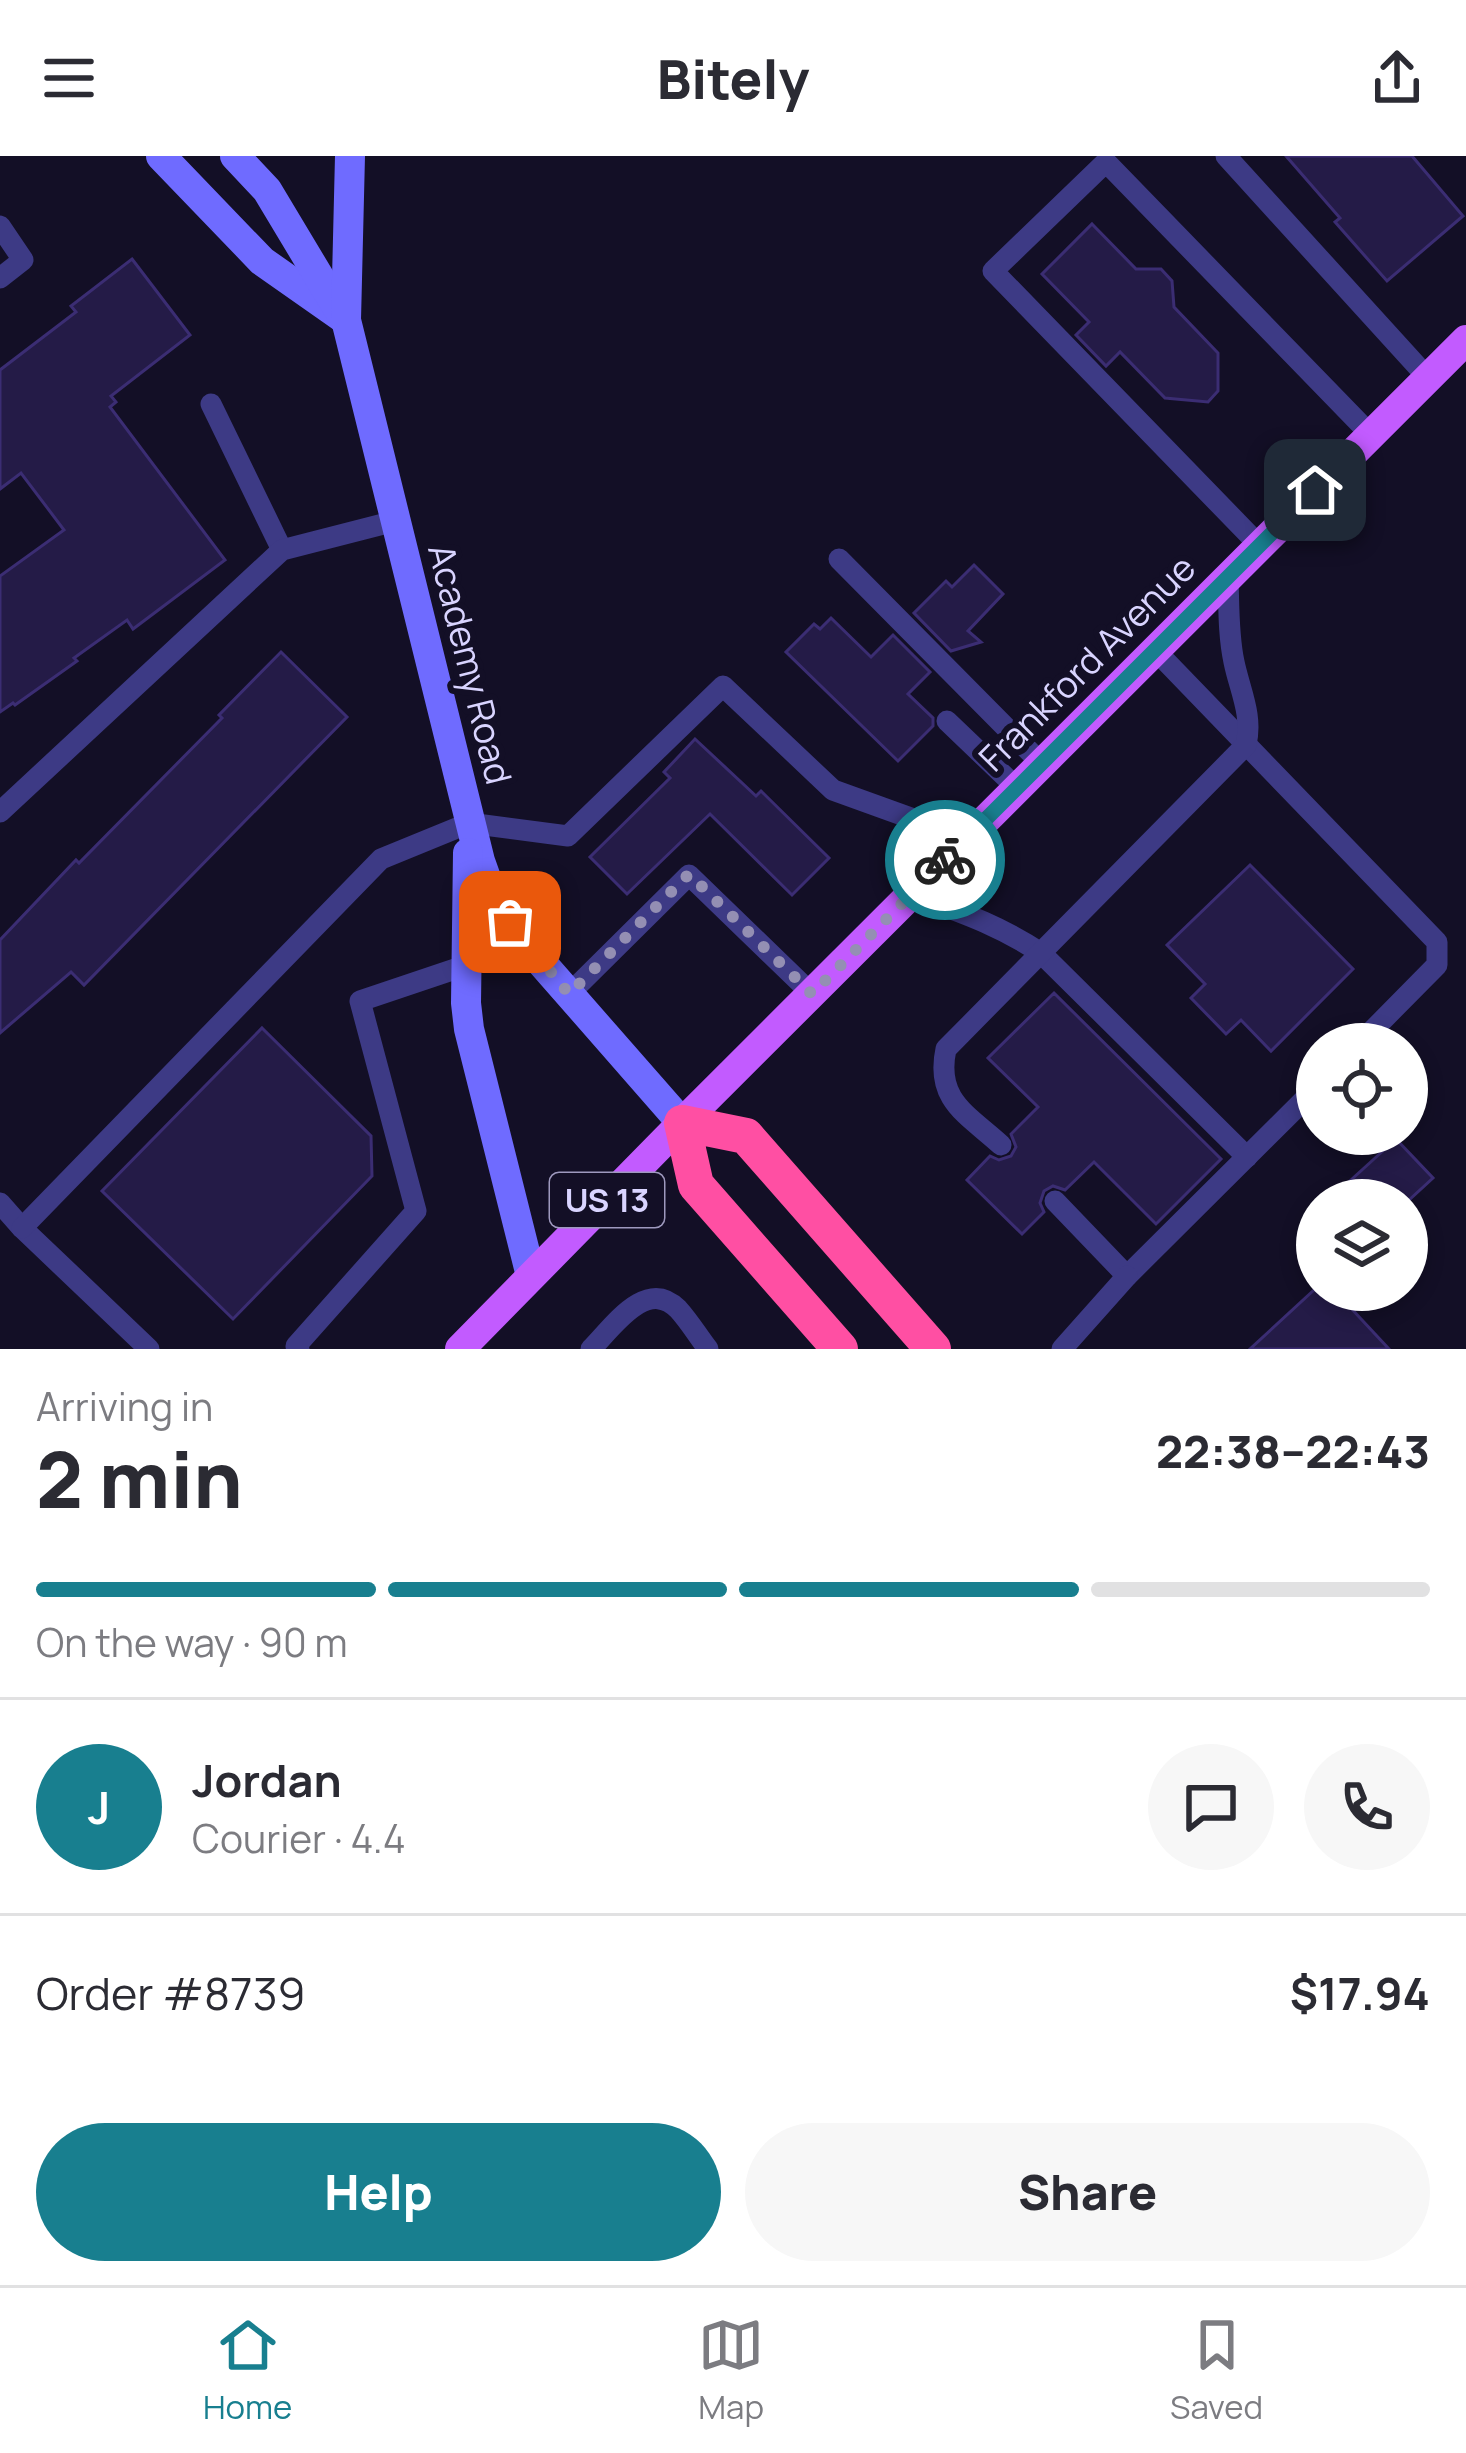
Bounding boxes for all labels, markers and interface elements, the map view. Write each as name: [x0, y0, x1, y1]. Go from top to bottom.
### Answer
text: Bitely: [657, 41, 809, 115]
icon: menu: [36, 45, 102, 111]
icon: share: [1364, 45, 1430, 111]
pin: [1264, 439, 1366, 541]
icon: home: [1282, 457, 1348, 523]
street label: Academy Road: [417, 539, 524, 789]
street label: Frankford Avenue: [968, 544, 1206, 782]
courier: [885, 800, 1005, 920]
icon: bike: [912, 827, 978, 893]
pin: [459, 871, 561, 973]
icon: bag: [477, 889, 543, 955]
map controls: [1296, 1023, 1428, 1311]
button: locate: [1296, 1023, 1428, 1155]
road number: US 13: [550, 1173, 664, 1227]
button: layers: [1296, 1179, 1428, 1311]
text: Arriving in: [36, 1379, 213, 1433]
text: 22:38–22:43: [1156, 1420, 1430, 1482]
text: 2 min: [36, 1425, 243, 1531]
text: On the way · 90 m: [36, 1615, 348, 1669]
button: chat: [1148, 1744, 1274, 1870]
button: phone: [1304, 1744, 1430, 1870]
text: Jordan: [192, 1749, 342, 1811]
text: J: [88, 1776, 110, 1838]
text: Courier · 4.4: [192, 1811, 406, 1865]
text: Order #8739: [36, 1962, 305, 2024]
text: $17.94: [1290, 1962, 1430, 2024]
button: Help: [36, 2123, 721, 2261]
button: Share: [745, 2123, 1430, 2261]
tab: Home: [203, 2312, 292, 2429]
tab: Map: [698, 2312, 764, 2429]
tab: Saved: [1170, 2312, 1263, 2429]

